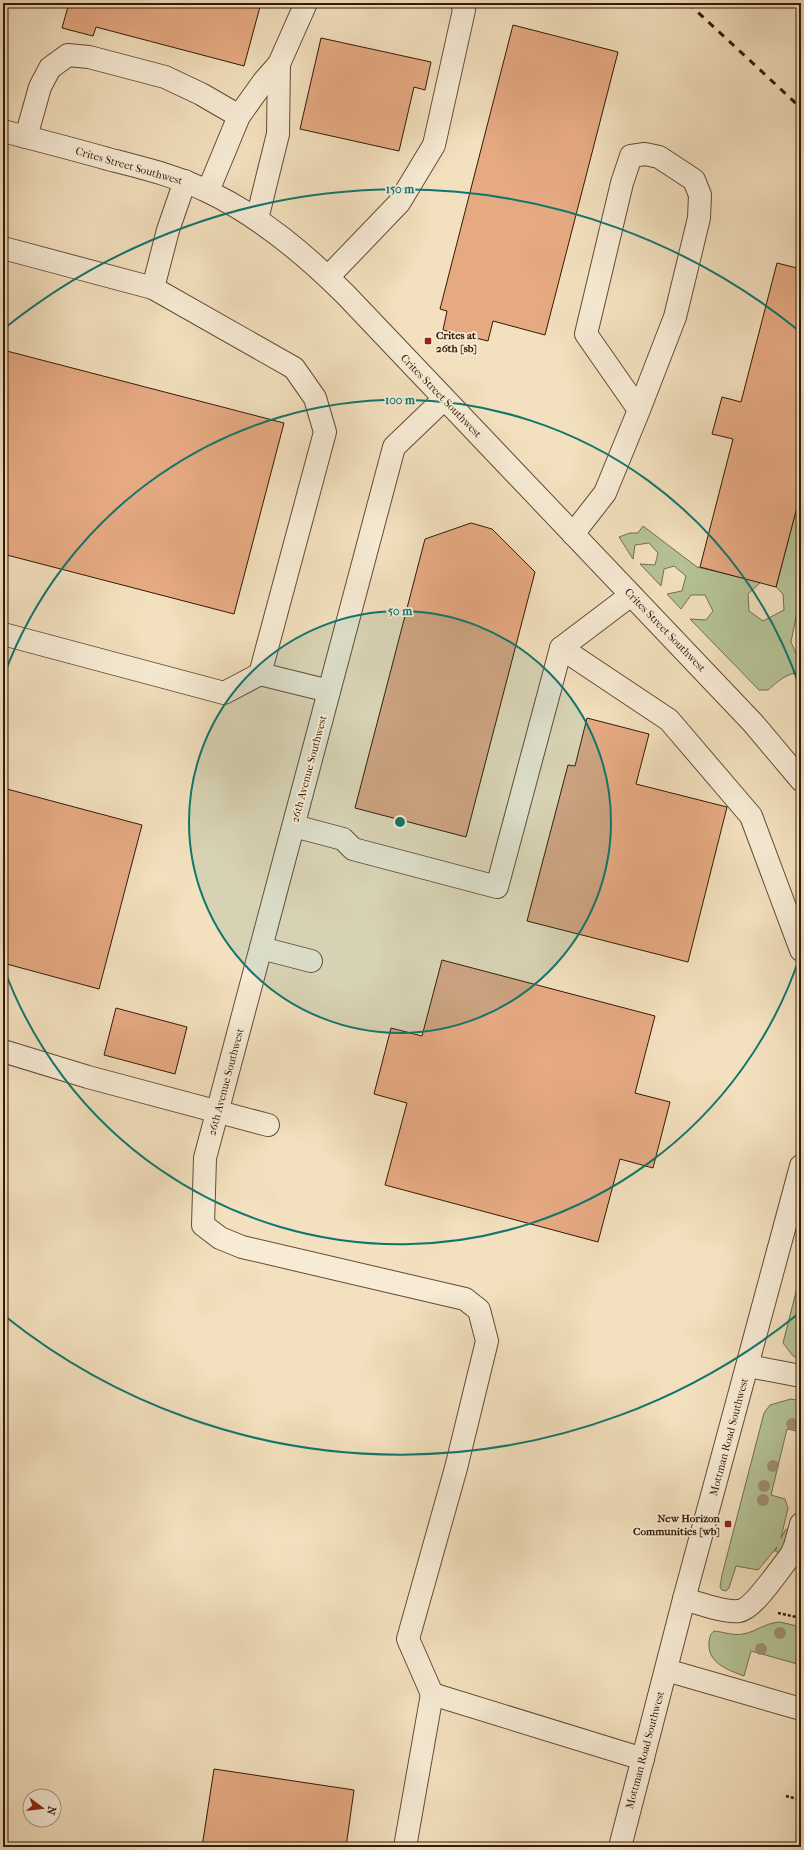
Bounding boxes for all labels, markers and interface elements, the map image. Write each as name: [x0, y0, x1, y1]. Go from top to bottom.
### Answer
street label: Crites Street Southwest: [74, 144, 184, 188]
text: 150 m: [386, 182, 415, 196]
place label: Crites at 26th [sb]: [436, 329, 477, 355]
marker: Crites at 26th [sb]: [423, 336, 433, 346]
street label: Crites Street Southwest: [398, 352, 484, 440]
text: 100 m: [385, 393, 416, 407]
street label: Crites Street Southwest: [622, 586, 708, 674]
text: 50 m: [388, 604, 413, 618]
street label: 26th Avenue Southwest: [288, 714, 330, 824]
centre of rings: [393, 815, 407, 829]
street label: 26th Avenue Southwest: [205, 1027, 247, 1137]
street label: Mottman Road Southwest: [707, 1376, 751, 1497]
place label: New Horizon Communities [wb]: [633, 1512, 721, 1538]
marker: New Horizon Communities [wb]: [723, 1519, 733, 1529]
street label: Mottman Road Southwest: [623, 1689, 667, 1810]
north arrow: [22, 1788, 62, 1828]
text: N: [44, 1805, 59, 1817]

